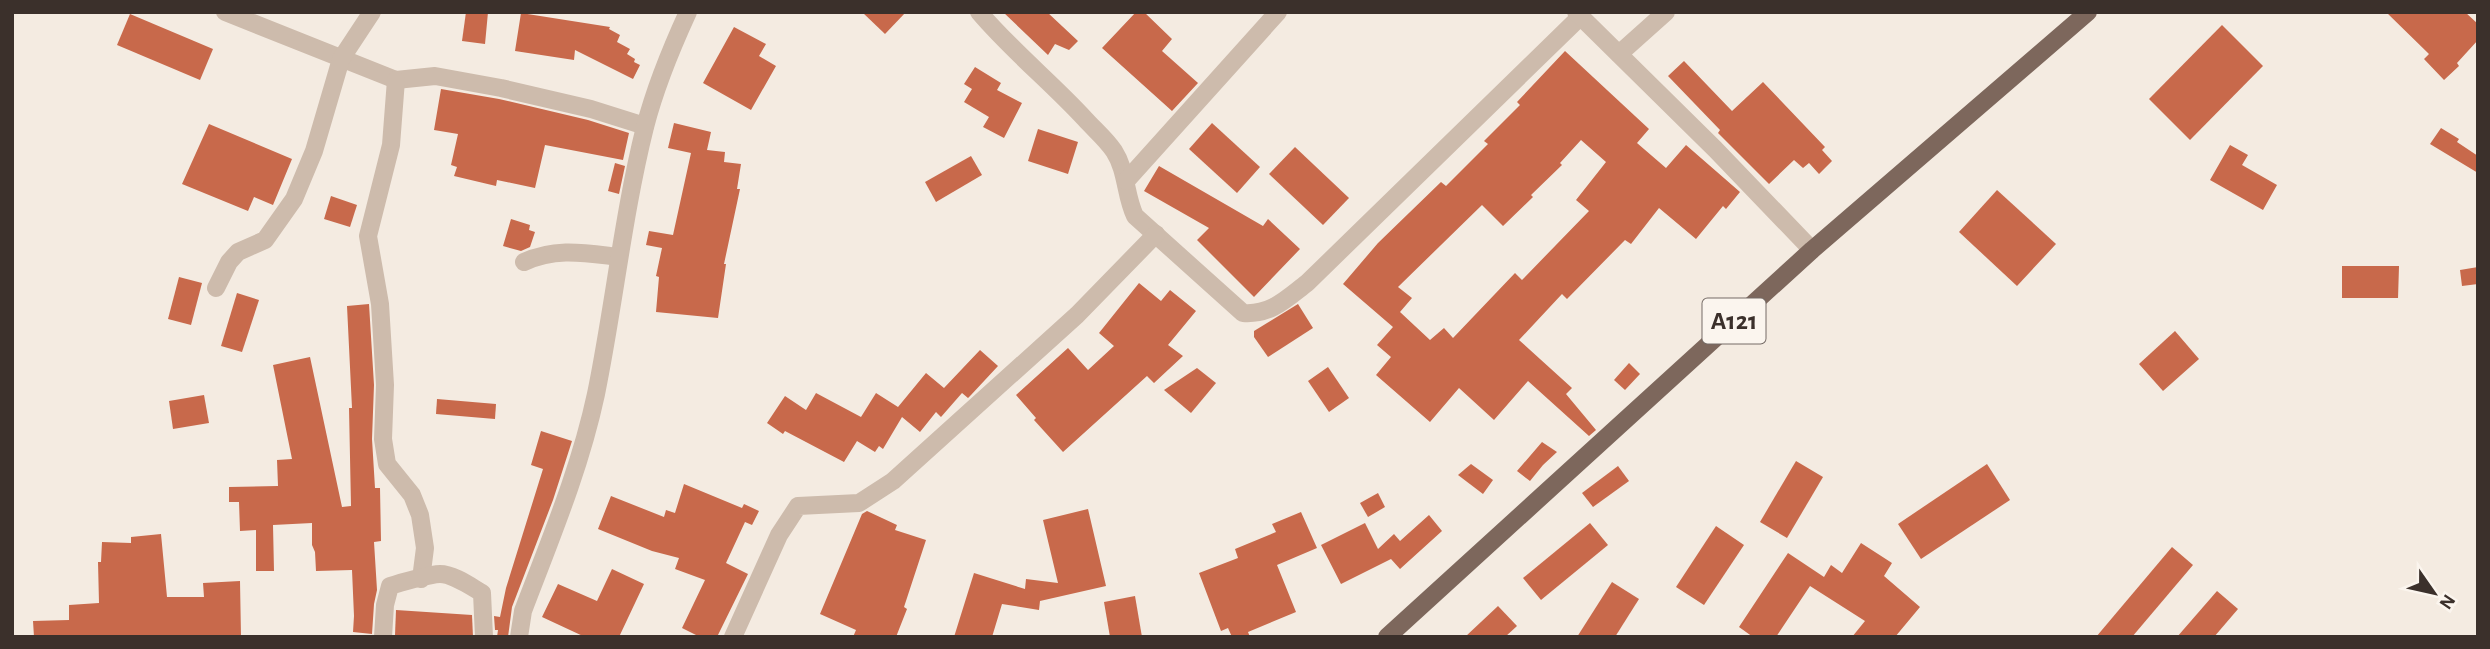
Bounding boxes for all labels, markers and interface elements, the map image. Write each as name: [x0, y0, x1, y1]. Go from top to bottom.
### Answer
road number: A121: [1702, 298, 1766, 344]
north arrow: [2399, 558, 2469, 628]
text: N: [2435, 591, 2458, 612]

